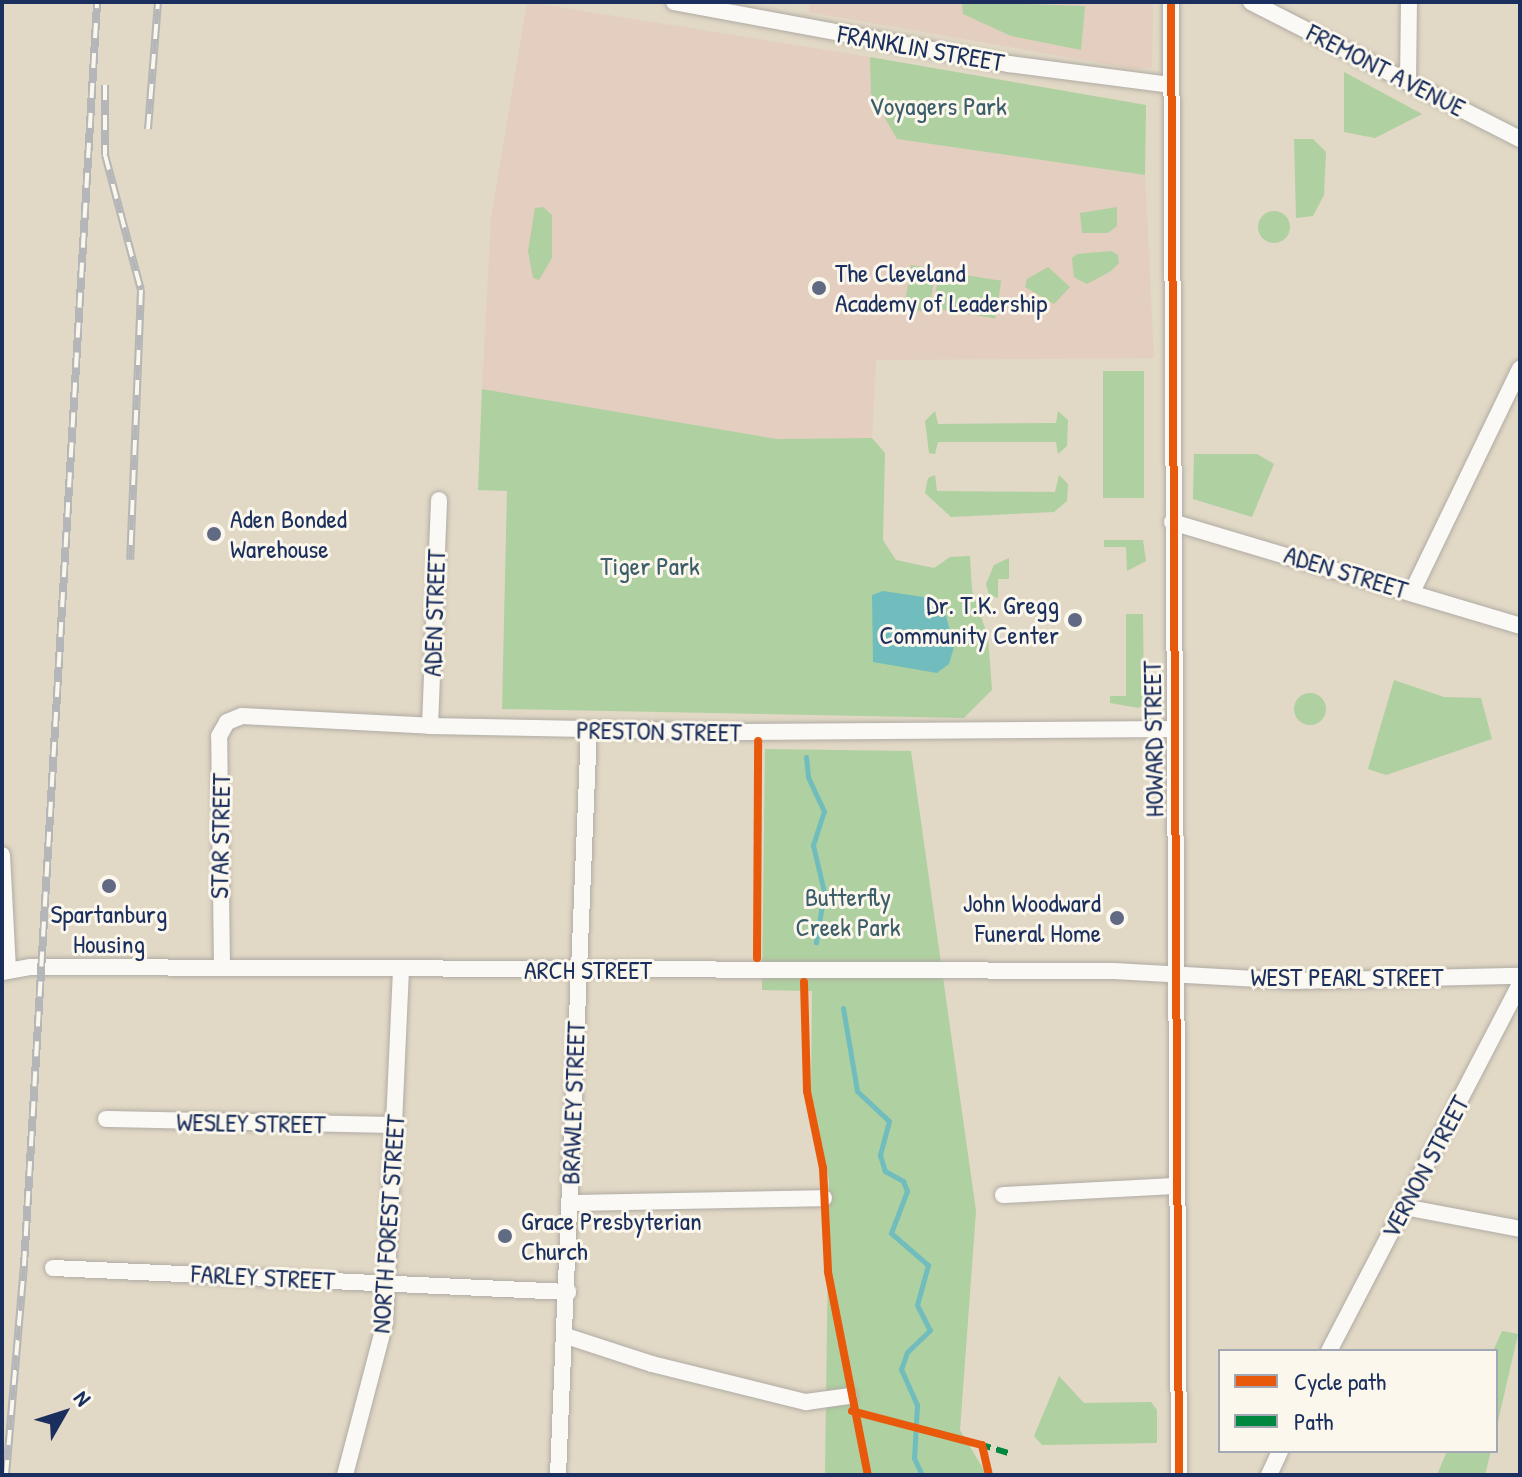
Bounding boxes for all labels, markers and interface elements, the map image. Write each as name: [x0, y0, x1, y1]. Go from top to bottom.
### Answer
street label: FREMONT AVENUE: [1302, 17, 1470, 123]
street label: FRANKLIN STREET: [835, 18, 1007, 78]
park label: Voyagers Park: [869, 90, 1007, 122]
place label: The Cleveland Academy of Leadership: [835, 257, 1047, 318]
marker: The Cleveland Academy of Leadership: [810, 279, 828, 297]
place label: Aden Bonded Warehouse: [230, 503, 347, 564]
marker: Aden Bonded Warehouse: [205, 525, 223, 543]
street label: ADEN STREET: [1281, 538, 1411, 606]
street label: ADEN STREET: [416, 549, 452, 677]
park label: Tiger Park: [600, 550, 700, 582]
place label: Dr. T.K. Gregg Community Center: [879, 589, 1059, 650]
marker: Dr. T.K. Gregg Community Center: [1066, 611, 1084, 629]
street label: HOWARD STREET: [1136, 660, 1170, 818]
street label: PRESTON STREET: [576, 714, 742, 748]
street label: STAR STREET: [203, 773, 237, 899]
marker: Spartanburg Housing: [100, 877, 118, 895]
park label: Butterfly Creek Park: [795, 881, 901, 942]
place label: John Woodward Funeral Home: [963, 887, 1101, 948]
place label: Spartanburg Housing: [51, 898, 167, 960]
marker: John Woodward Funeral Home: [1108, 909, 1126, 927]
street label: ARCH STREET: [524, 954, 652, 986]
street label: WEST PEARL STREET: [1251, 961, 1443, 993]
street label: BRAWLEY STREET: [555, 1021, 591, 1185]
street label: VERNON STREET: [1374, 1090, 1476, 1244]
street label: WESLEY STREET: [176, 1106, 326, 1140]
street label: NORTH FOREST STREET: [365, 1114, 411, 1334]
place label: Grace Presbyterian Church: [521, 1205, 702, 1266]
marker: Grace Presbyterian Church: [496, 1227, 514, 1245]
street label: FARLEY STREET: [190, 1258, 336, 1296]
legend: [1218, 1349, 1498, 1453]
text: Cycle path: [1294, 1365, 1386, 1397]
north arrow: [24, 1373, 104, 1453]
text: N: [67, 1384, 98, 1412]
text: Path: [1294, 1405, 1333, 1437]

